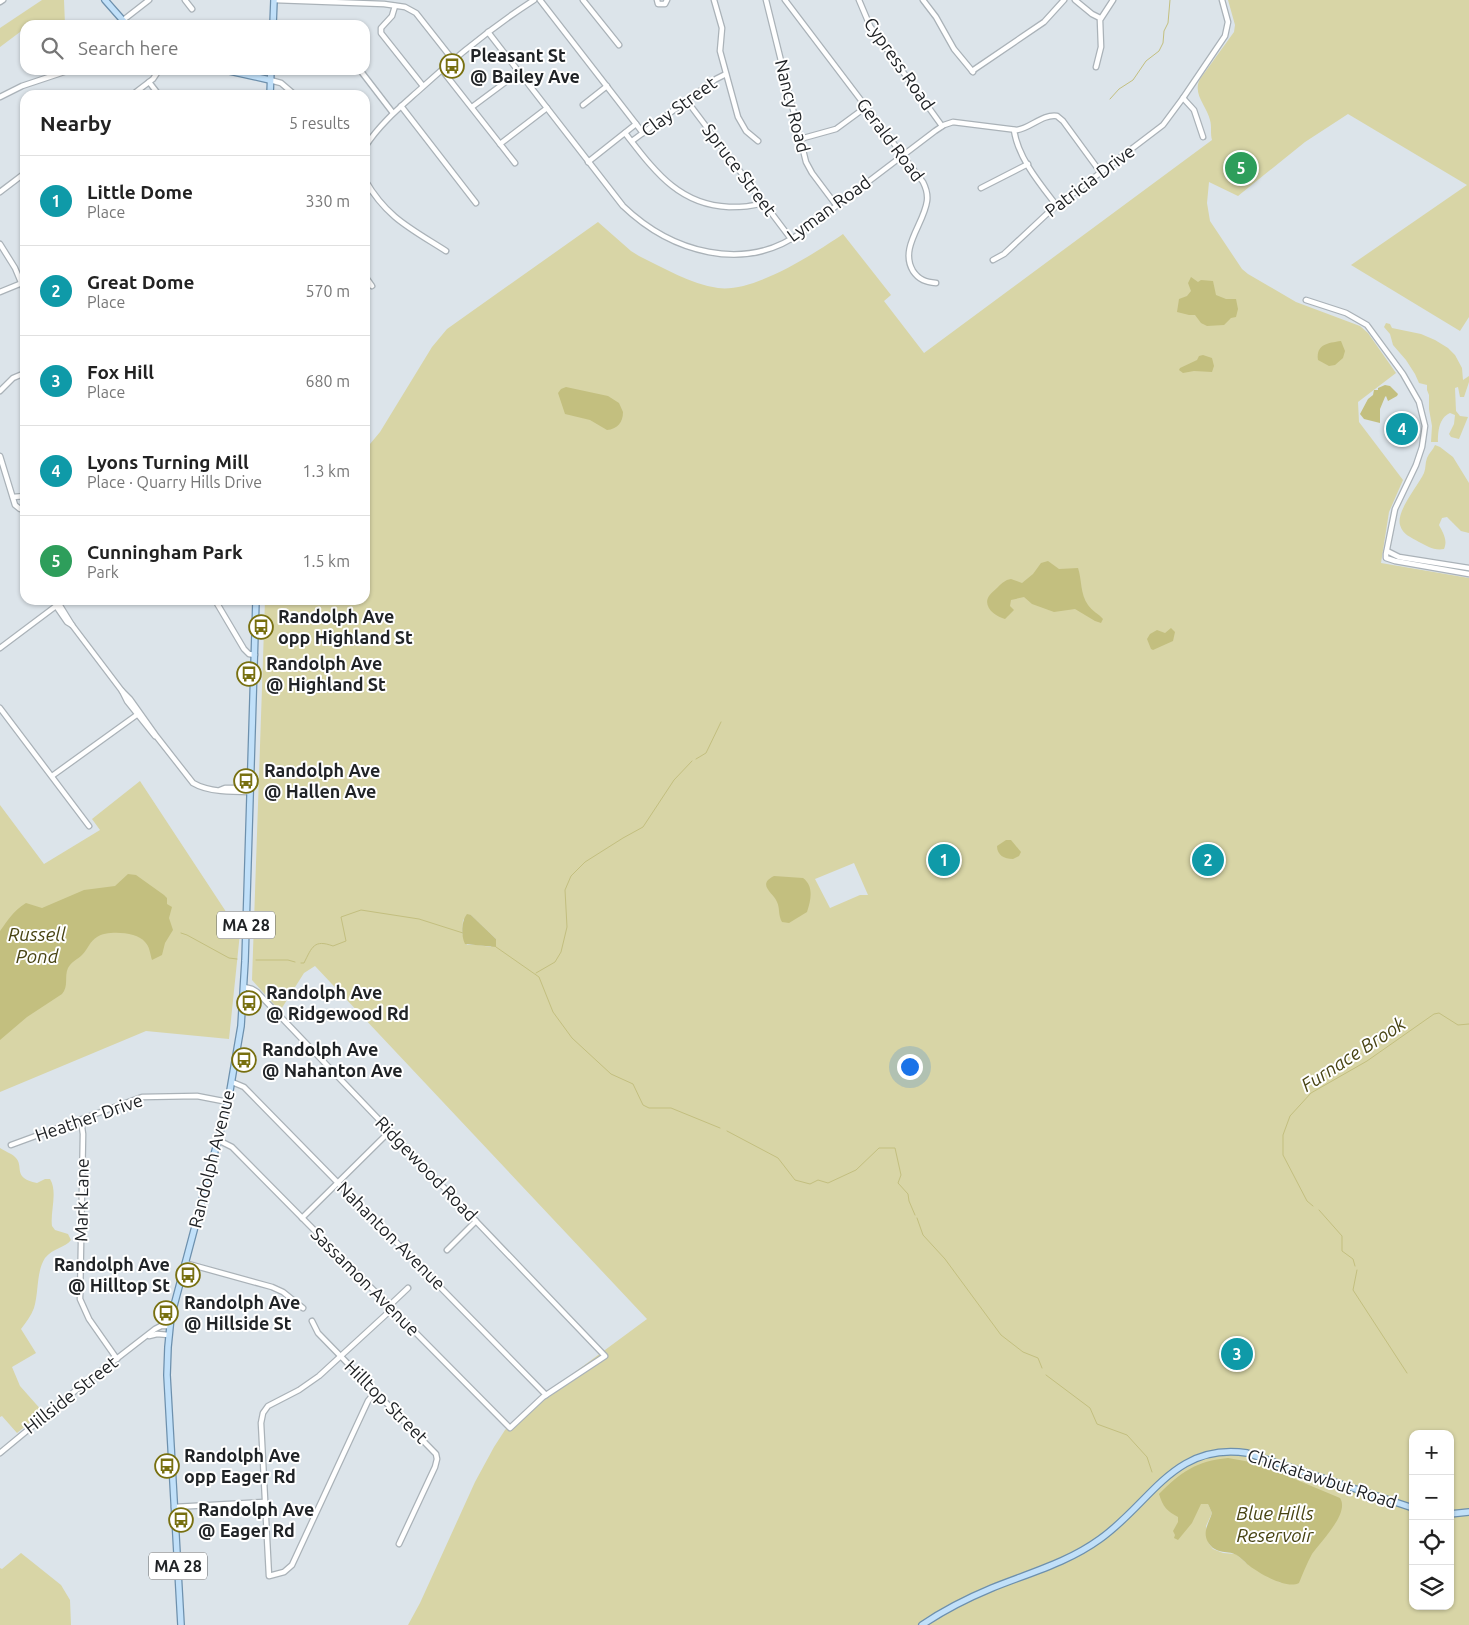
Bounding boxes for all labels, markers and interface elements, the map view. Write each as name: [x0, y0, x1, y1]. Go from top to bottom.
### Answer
street label: Cypress Road: [861, 13, 939, 113]
search box: [20, 20, 370, 75]
icon: search: [38, 34, 66, 62]
text: Search here: [78, 37, 178, 59]
place label: Pleasant St @ Bailey Ave: [470, 45, 580, 86]
bus stop icon: Pleasant St @ Bailey Ave: [439, 53, 465, 79]
street label: Nancy Road: [772, 57, 814, 154]
street label: Clay Street: [637, 72, 720, 140]
street label: Gerald Road: [853, 94, 929, 185]
text: Nearby: [40, 111, 111, 135]
text: 5 results: [289, 114, 350, 132]
street label: Spruce Street: [699, 120, 781, 219]
street label: Patricia Drive: [1041, 140, 1138, 220]
pin: 5: [1225, 149, 1257, 187]
street label: Lyman Road: [783, 171, 874, 245]
text: Little Dome: [87, 181, 193, 203]
text: 1: [51, 192, 61, 210]
text: 330 m: [305, 192, 350, 210]
text: Place: [87, 203, 125, 221]
text: Great Dome: [87, 271, 194, 293]
text: 2: [51, 282, 61, 300]
text: 570 m: [305, 282, 350, 300]
text: Place: [87, 293, 125, 311]
text: Fox Hill: [87, 361, 154, 383]
text: 3: [51, 372, 61, 390]
text: 680 m: [305, 372, 350, 390]
text: Place: [87, 383, 125, 401]
pin: 4: [1386, 410, 1418, 448]
text: Lyons Turning Mill: [87, 451, 249, 473]
text: 4: [51, 462, 61, 480]
text: 1.3 km: [302, 462, 350, 480]
text: Place · Quarry Hills Drive: [87, 473, 262, 491]
text: Cunningham Park: [87, 541, 243, 563]
text: 5: [51, 552, 61, 570]
text: 1.5 km: [302, 552, 350, 570]
text: Park: [87, 563, 119, 581]
place label: Randolph Ave opp Highland St: [278, 606, 413, 647]
bus stop icon: Randolph Ave opp Highland St: [248, 614, 274, 640]
place label: Randolph Ave @ Highland St: [266, 653, 386, 694]
bus stop icon: Randolph Ave @ Highland St: [236, 661, 262, 687]
place label: Randolph Ave @ Hallen Ave: [264, 760, 380, 801]
bus stop icon: Randolph Ave @ Hallen Ave: [233, 768, 259, 794]
pin: 1: [928, 841, 960, 879]
pin: 2: [1192, 841, 1224, 879]
road number: MA 28: [217, 912, 275, 938]
water label: Russell Pond: [8, 923, 67, 967]
place label: Randolph Ave @ Ridgewood Rd: [266, 982, 409, 1023]
bus stop icon: Randolph Ave @ Ridgewood Rd: [236, 990, 262, 1016]
water label: Furnace Brook: [1297, 1012, 1410, 1096]
place label: Randolph Ave @ Nahanton Ave: [262, 1039, 403, 1080]
bus stop icon: Randolph Ave @ Nahanton Ave: [231, 1047, 257, 1073]
your location: [897, 1054, 923, 1080]
street label: Randolph Avenue: [184, 1087, 238, 1230]
street label: Heather Drive: [32, 1089, 145, 1145]
street label: Ridgewood Road: [372, 1112, 482, 1225]
street label: Mark Lane: [70, 1158, 92, 1242]
street label: Nahanton Avenue: [334, 1177, 450, 1293]
street label: Sassamon Avenue: [307, 1223, 424, 1340]
place label: Randolph Ave @ Hilltop St: [54, 1254, 170, 1295]
bus stop icon: Randolph Ave @ Hilltop St: [175, 1262, 201, 1288]
place label: Randolph Ave @ Hillside St: [184, 1292, 300, 1333]
bus stop icon: Randolph Ave @ Hillside St: [153, 1300, 179, 1326]
pin: 3: [1221, 1335, 1253, 1373]
street label: Hillside Street: [20, 1351, 121, 1437]
street label: Hilltop Street: [341, 1356, 432, 1447]
map controls: [1409, 1430, 1454, 1610]
button: +: [1409, 1430, 1454, 1475]
street label: Chickatawbut Road: [1245, 1444, 1400, 1512]
place label: Randolph Ave opp Eager Rd: [184, 1445, 300, 1486]
bus stop icon: Randolph Ave opp Eager Rd: [154, 1453, 180, 1479]
button: −: [1409, 1475, 1454, 1520]
place label: Randolph Ave @ Eager Rd: [198, 1499, 314, 1540]
water label: Blue Hills Reservoir: [1236, 1502, 1314, 1546]
bus stop icon: Randolph Ave @ Eager Rd: [168, 1507, 194, 1533]
button: locate: [1409, 1520, 1454, 1565]
road number: MA 28: [149, 1552, 207, 1580]
button: layers: [1409, 1565, 1454, 1610]

